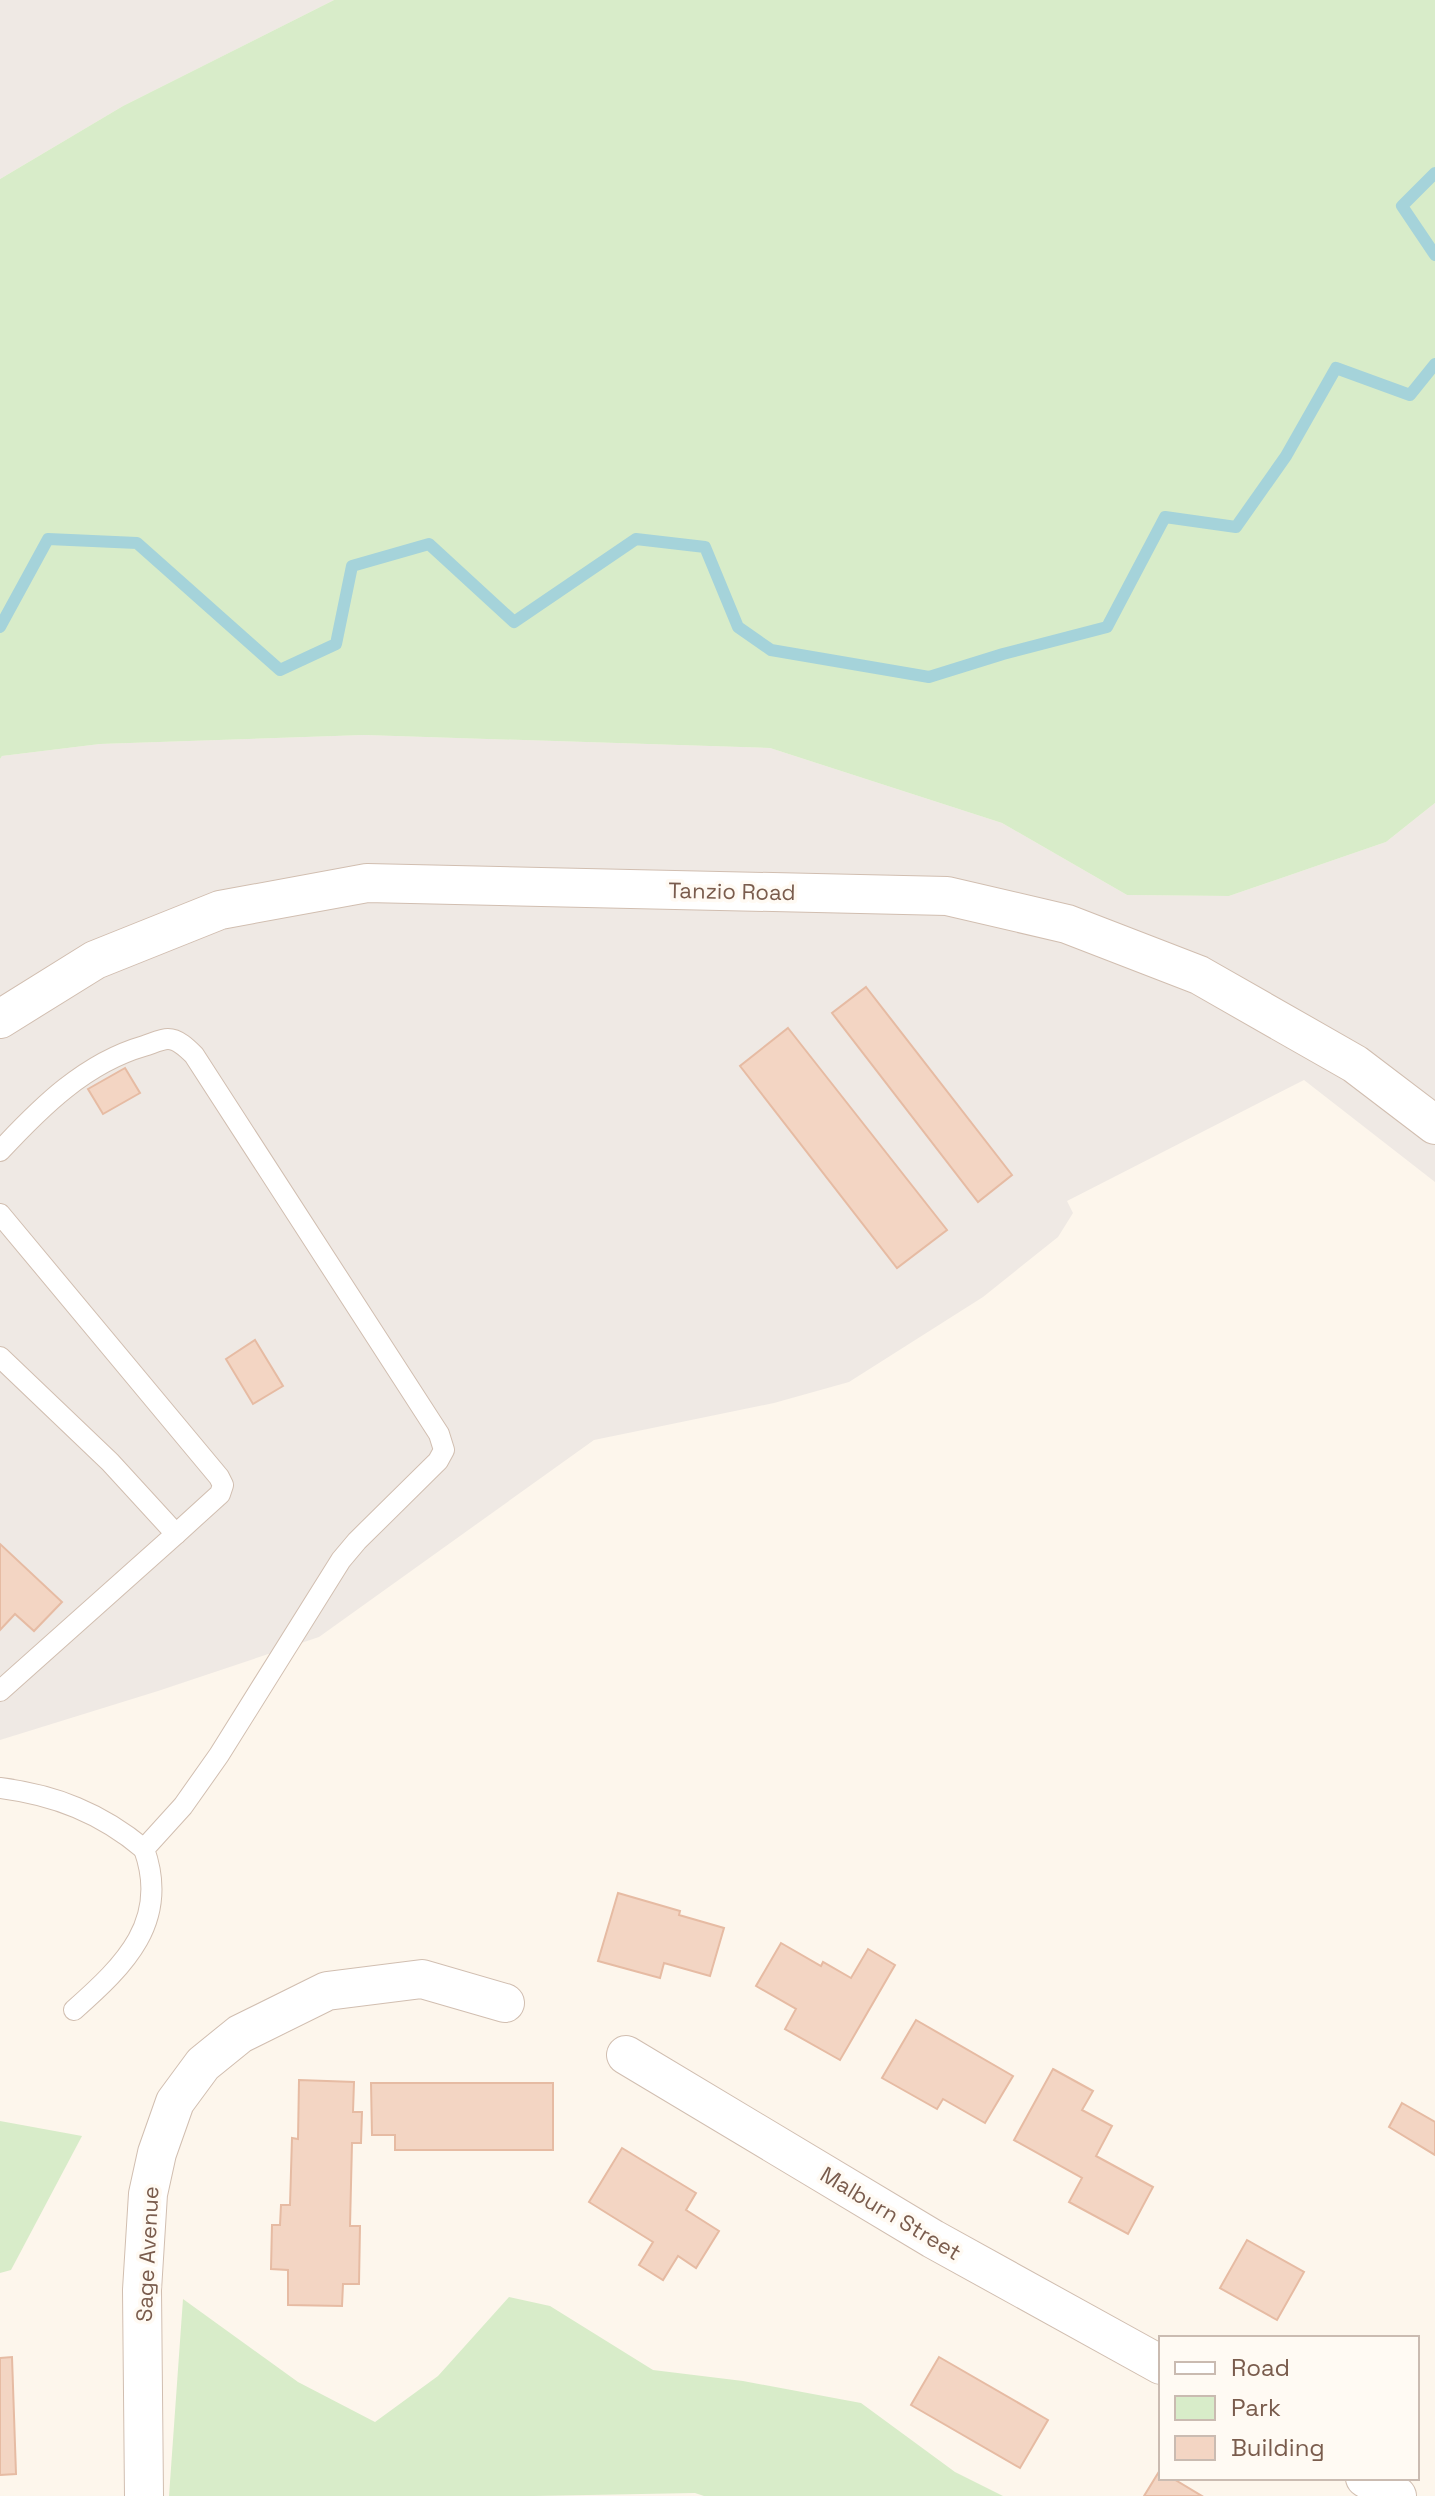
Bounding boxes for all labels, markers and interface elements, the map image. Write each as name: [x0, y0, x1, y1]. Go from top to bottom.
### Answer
street label: Tanzio Road: [668, 876, 796, 906]
street label: Malburn Street: [815, 2160, 967, 2266]
street label: Sage Avenue: [129, 2185, 165, 2323]
legend: [1159, 2336, 1419, 2480]
text: Road: [1231, 2352, 1290, 2383]
text: Park: [1231, 2392, 1281, 2423]
text: Building: [1231, 2432, 1325, 2463]

